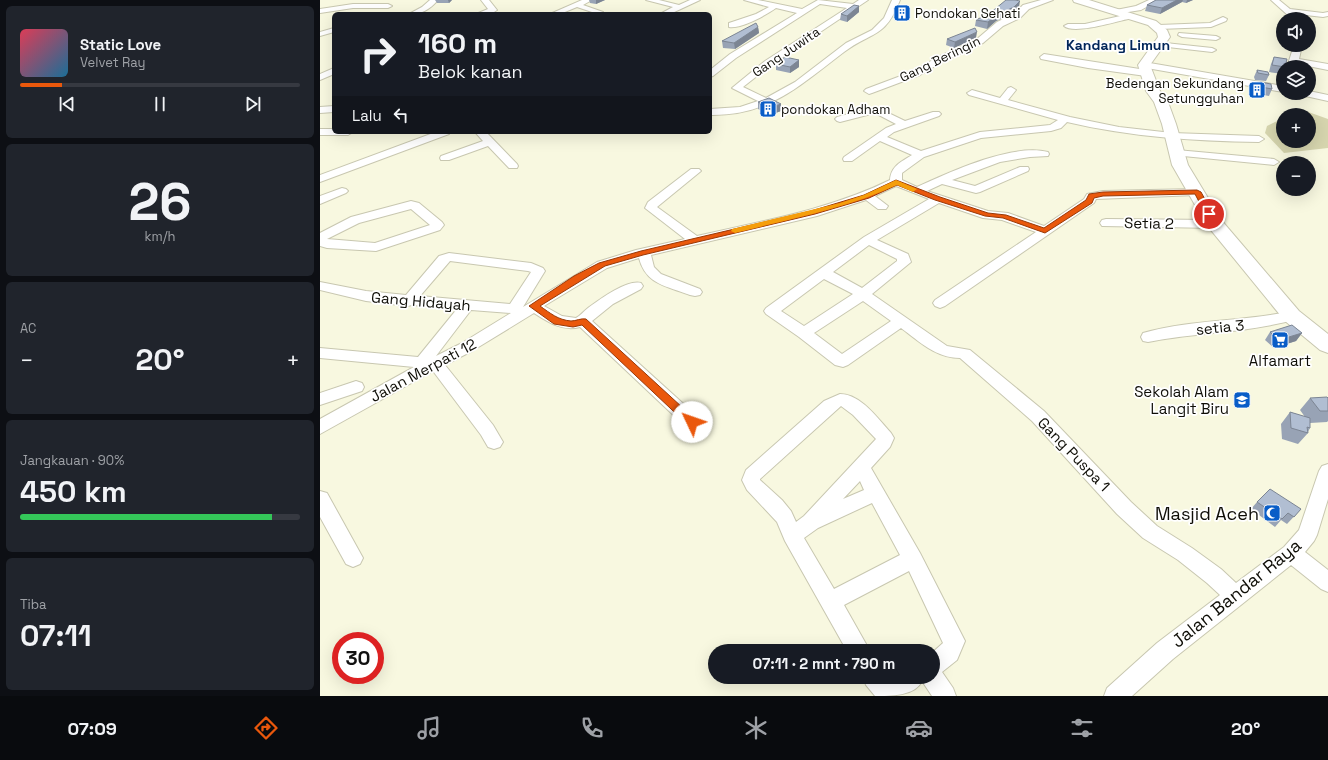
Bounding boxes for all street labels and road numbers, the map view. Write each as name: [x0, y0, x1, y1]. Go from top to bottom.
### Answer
street label: Gang Juwita: [749, 23, 824, 81]
street label: Gang Beringin: [897, 32, 983, 86]
street label: Setia 2: [1124, 213, 1174, 233]
street label: Gang Hidayah: [370, 287, 472, 315]
street label: setia 3: [1195, 315, 1245, 339]
street label: Jalan Merpati 12: [367, 334, 479, 406]
street label: Gang Puspa 1: [1034, 413, 1114, 495]
street label: Jalan Bandar Raya: [1166, 534, 1306, 652]

